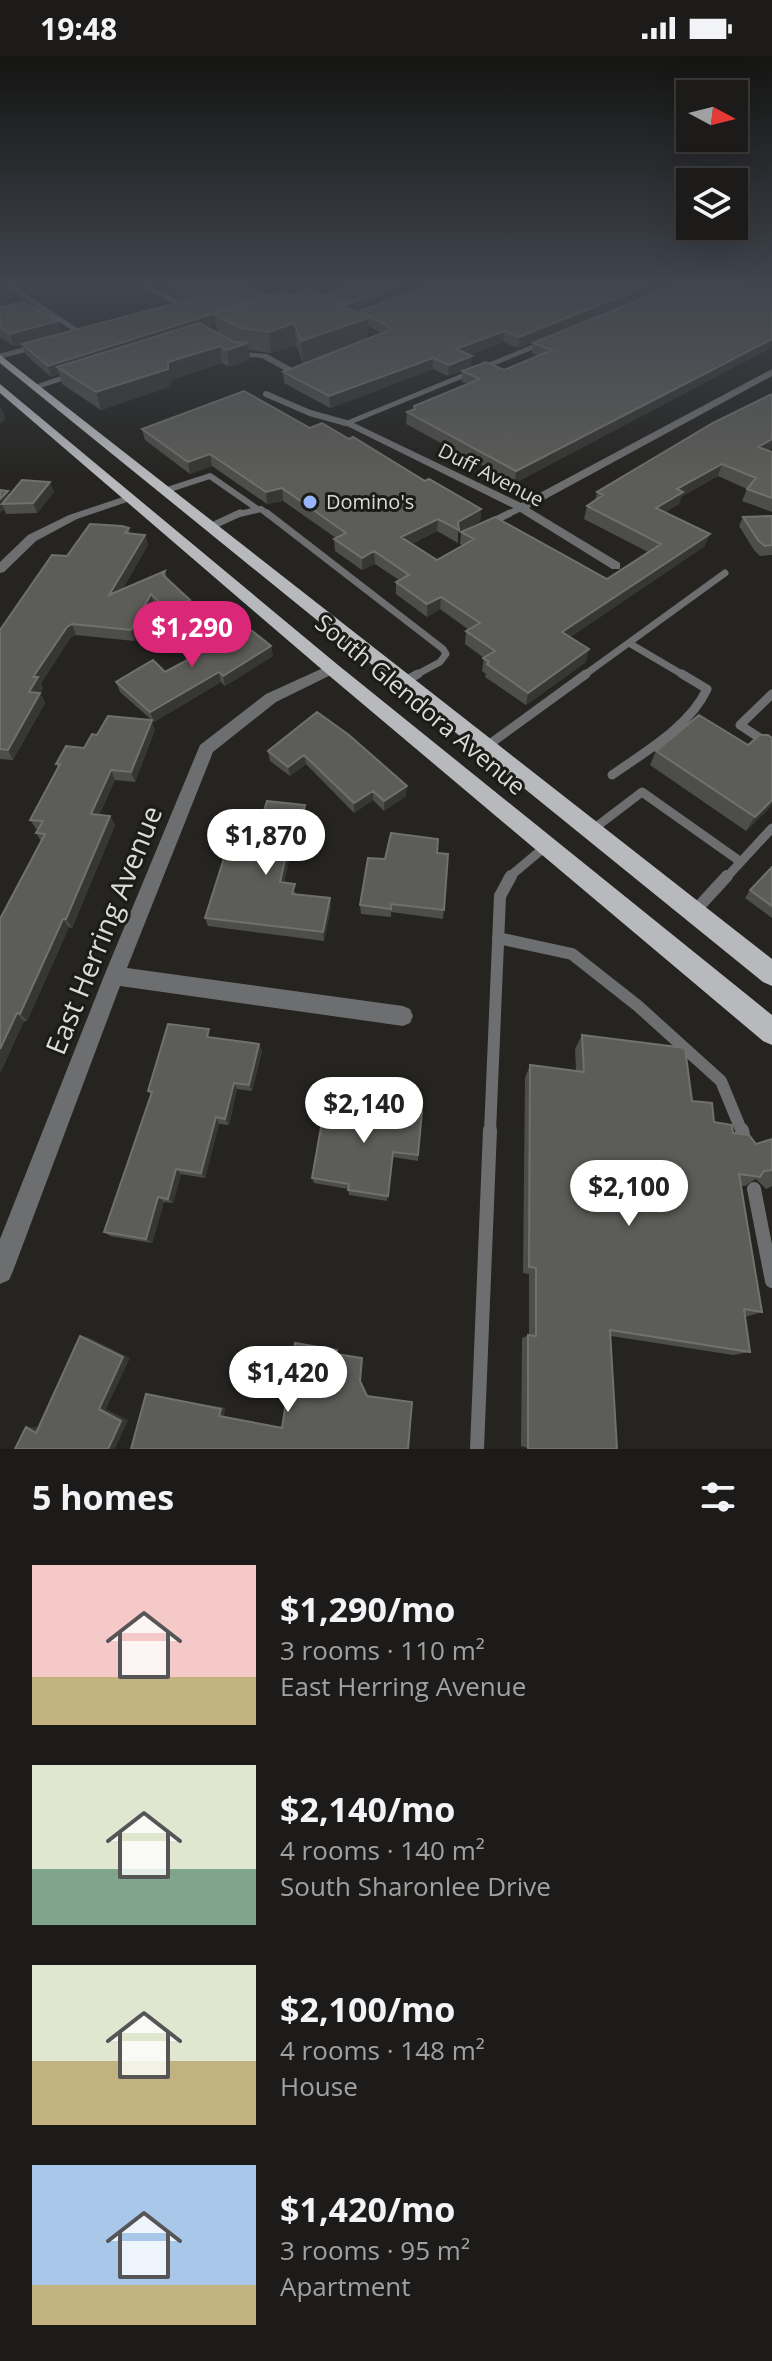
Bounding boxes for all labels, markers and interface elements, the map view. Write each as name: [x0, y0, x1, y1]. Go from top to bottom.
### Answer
text: 19:48: [40, 8, 117, 49]
north arrow: [676, 80, 748, 152]
map controls: [676, 80, 748, 240]
button: layers: [676, 168, 748, 240]
street label: Duff Avenue: [434, 436, 549, 513]
place label: Domino's: [326, 488, 414, 515]
marker: Domino's: [301, 493, 319, 511]
pin: $1,290: [127, 601, 257, 669]
street label: South Glendora Avenue: [309, 606, 533, 802]
text: $1,290: [151, 609, 233, 645]
street label: East Herring Avenue: [36, 800, 170, 1060]
pin: $1,870: [201, 809, 331, 877]
text: $1,870: [225, 817, 307, 853]
pin: $2,140: [299, 1077, 429, 1145]
text: $2,140: [323, 1085, 405, 1121]
pin: $2,100: [564, 1160, 694, 1228]
text: $2,100: [588, 1168, 670, 1204]
pin: $1,420: [223, 1346, 353, 1414]
text: $1,420: [247, 1354, 329, 1390]
text: 5 homes: [32, 1474, 174, 1520]
icon: filters: [696, 1475, 740, 1519]
text: $1,290/mo: [280, 1586, 455, 1632]
icon: home: [96, 1597, 192, 1693]
text: 3 rooms · 110 m²: [280, 1632, 485, 1668]
text: East Herring Avenue: [280, 1668, 526, 1704]
text: $2,140/mo: [280, 1786, 455, 1832]
icon: home: [96, 1797, 192, 1893]
text: 4 rooms · 140 m²: [280, 1832, 485, 1868]
text: South Sharonlee Drive: [280, 1868, 551, 1904]
text: $2,100/mo: [280, 1986, 455, 2032]
icon: home: [96, 1997, 192, 2093]
text: 4 rooms · 148 m²: [280, 2032, 485, 2068]
text: House: [280, 2068, 358, 2104]
text: $1,420/mo: [280, 2186, 455, 2232]
icon: home: [96, 2197, 192, 2293]
text: 3 rooms · 95 m²: [280, 2232, 470, 2268]
text: Apartment: [280, 2268, 411, 2304]

